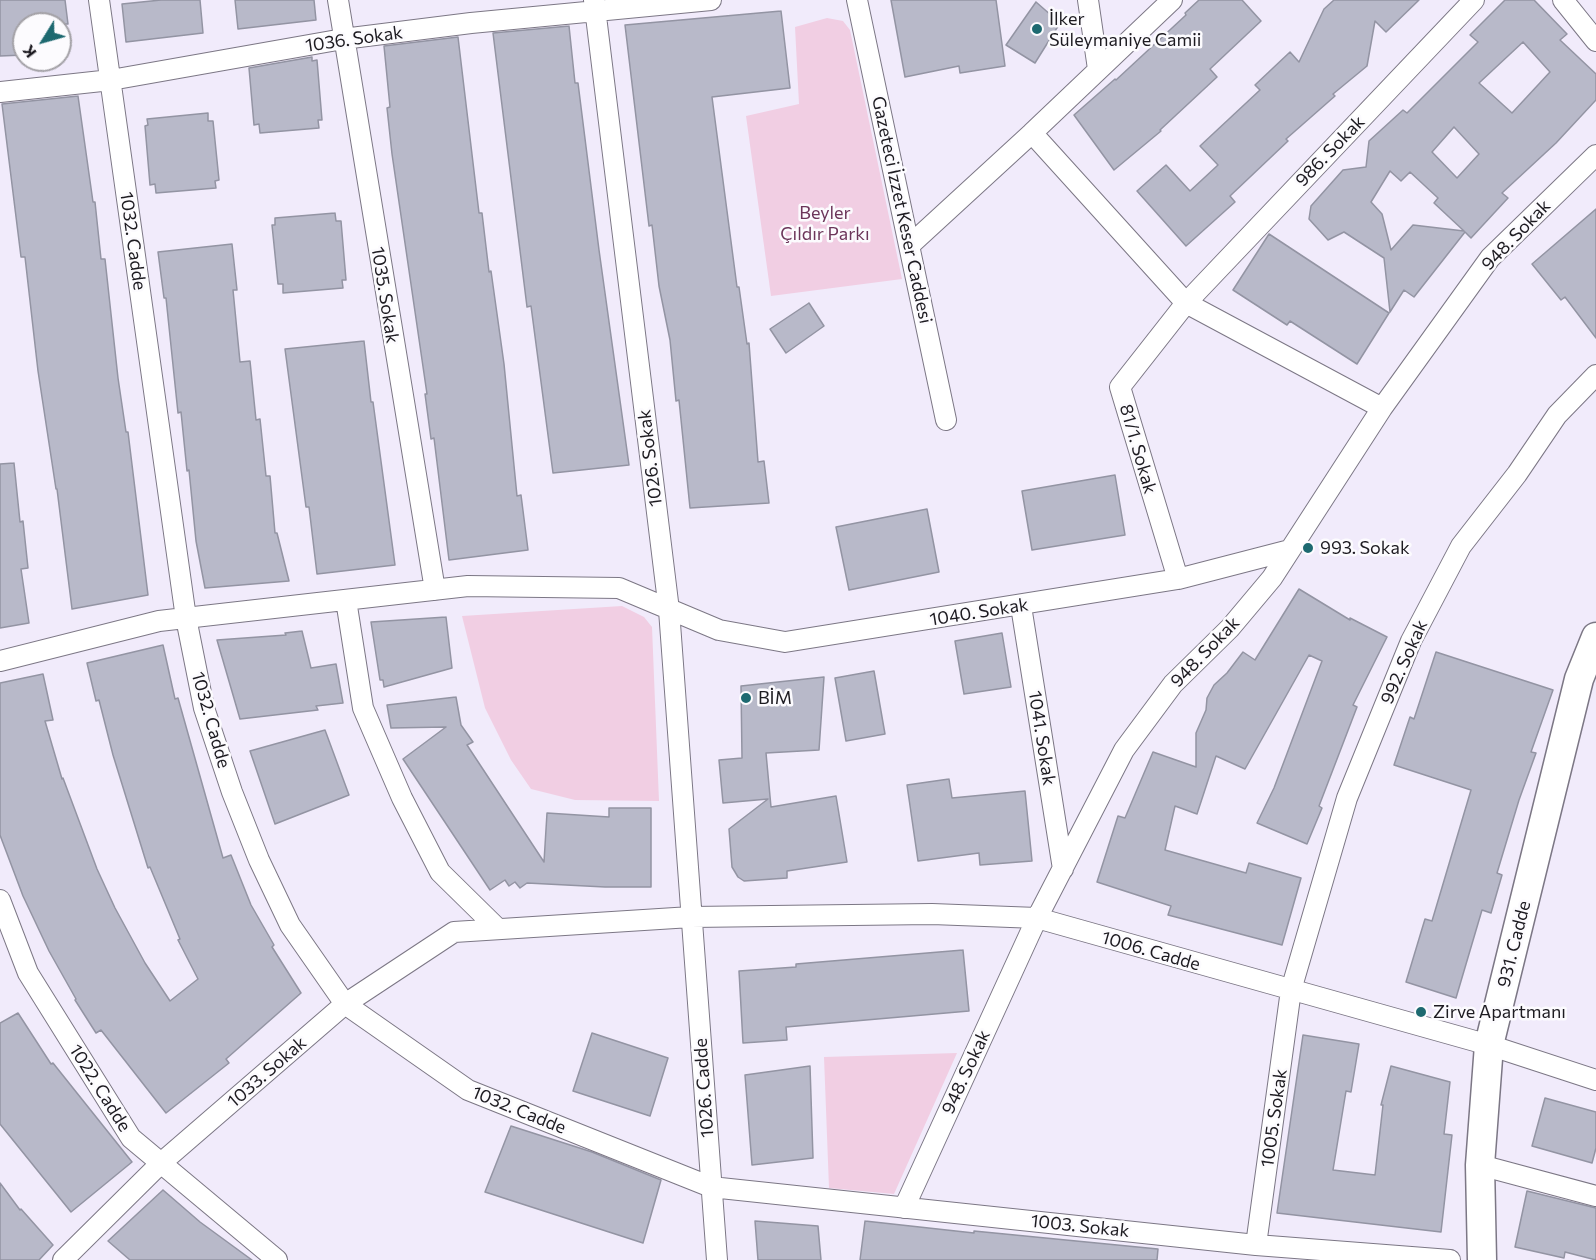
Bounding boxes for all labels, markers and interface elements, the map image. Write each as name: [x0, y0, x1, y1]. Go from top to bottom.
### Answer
place label: İlker Süleymaniye Camii: [1049, 8, 1201, 50]
north arrow: [12, 12, 72, 72]
street label: 1036. Sokak: [304, 21, 404, 57]
marker: İlker Süleymaniye Camii: [1030, 22, 1044, 36]
text: K: [18, 42, 40, 62]
street label: Gazeteci İzzet Keser Caddesi: [867, 94, 937, 326]
street label: 986. Sokak: [1291, 111, 1369, 191]
street label: 1032. Cadde: [115, 190, 151, 292]
street label: 948. Sokak: [1477, 195, 1555, 275]
park label: Beyler Çıldır Parkı: [780, 202, 870, 244]
street label: 1035. Sokak: [367, 245, 403, 345]
street label: 81/1. Sokak: [1115, 402, 1161, 496]
street label: 1026. Sokak: [633, 408, 667, 508]
place label: 993. Sokak: [1320, 537, 1410, 559]
marker: 993. Sokak: [1301, 541, 1315, 555]
street label: 1040. Sokak: [928, 594, 1030, 630]
street label: 948. Sokak: [1166, 612, 1244, 692]
street label: 992. Sokak: [1376, 617, 1432, 707]
street label: 1032. Cadde: [187, 669, 235, 771]
place label: BİM: [758, 687, 792, 709]
street label: 1041. Sokak: [1024, 689, 1060, 787]
marker: BİM: [739, 691, 753, 705]
street label: 931. Cadde: [1493, 898, 1535, 990]
street label: 1006. Cadde: [1099, 927, 1203, 975]
place label: Zirve Apartmanı: [1433, 1001, 1566, 1023]
marker: Zirve Apartmanı: [1414, 1005, 1428, 1019]
street label: 948. Sokak: [937, 1027, 995, 1117]
street label: 1033. Sokak: [223, 1032, 311, 1112]
street label: 1026. Cadde: [690, 1038, 718, 1138]
street label: 1022. Cadde: [65, 1040, 135, 1136]
street label: 1005. Sokak: [1256, 1067, 1292, 1169]
street label: 1032. Cadde: [469, 1081, 569, 1139]
street label: 1003. Sokak: [1030, 1210, 1130, 1242]

